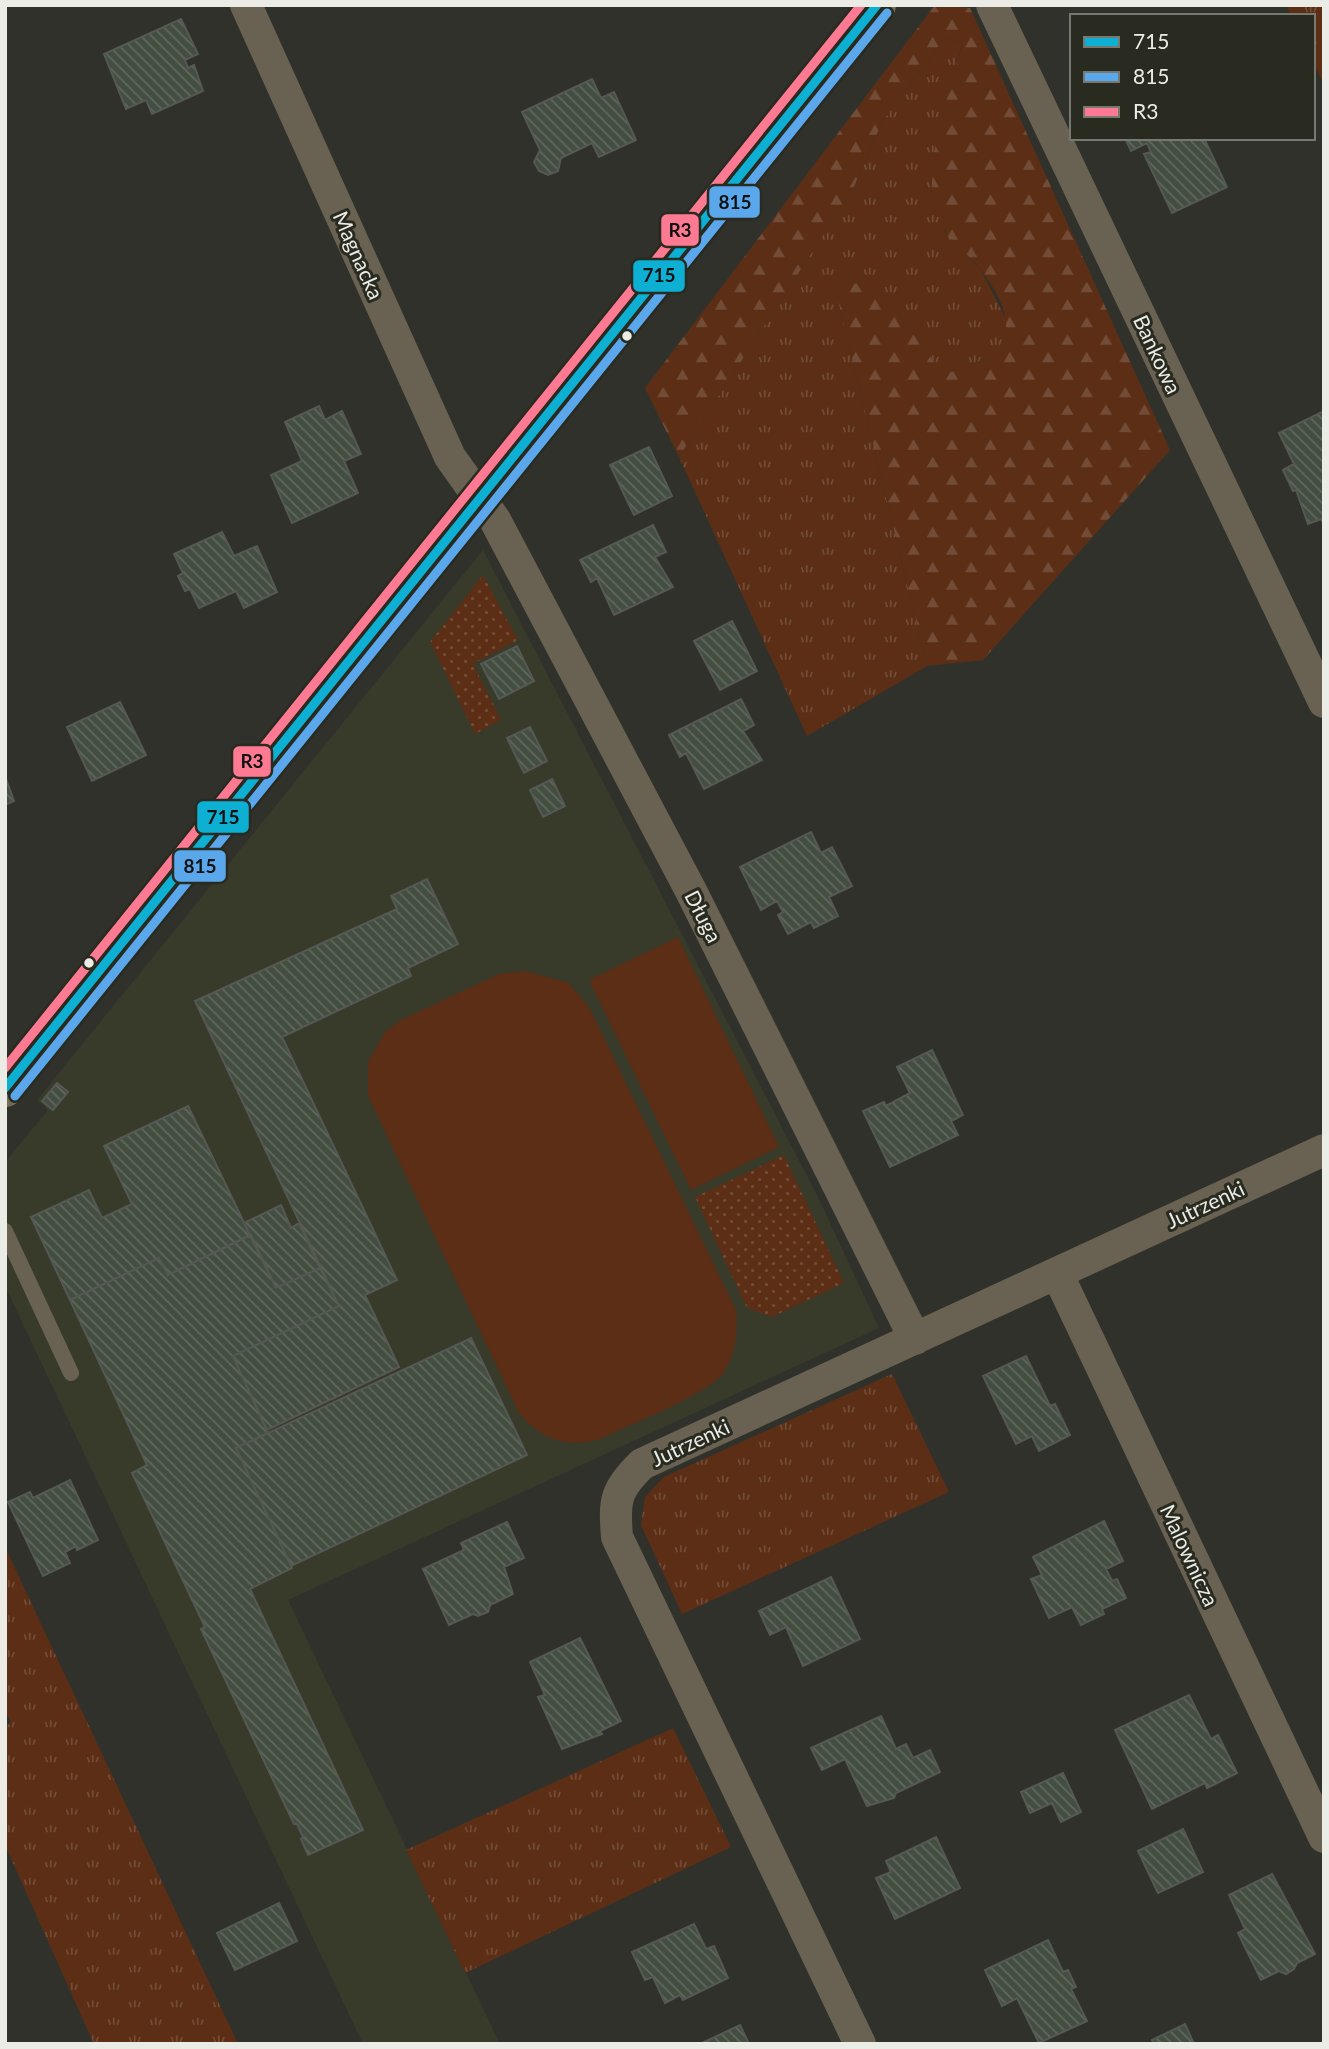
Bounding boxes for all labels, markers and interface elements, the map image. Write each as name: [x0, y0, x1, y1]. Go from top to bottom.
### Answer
legend: [1070, 14, 1315, 140]
text: 715: [1133, 28, 1170, 53]
text: 815: [1133, 63, 1170, 88]
text: R3: [1133, 98, 1158, 123]
line badge: 815: [708, 185, 761, 219]
text: 815: [718, 190, 752, 213]
street label: Magnacka: [328, 207, 390, 303]
line badge: R3: [660, 213, 700, 247]
text: R3: [668, 218, 692, 241]
line badge: 715: [632, 259, 686, 293]
text: 715: [642, 263, 676, 286]
street label: Bankowa: [1129, 311, 1187, 397]
unlabelled marker: [620, 329, 634, 343]
line badge: R3: [232, 745, 272, 778]
text: R3: [240, 749, 264, 772]
line badge: 715: [196, 800, 250, 834]
text: 715: [206, 805, 240, 828]
line badge: 815: [173, 849, 227, 883]
text: 815: [183, 854, 217, 877]
street label: Długa: [680, 886, 728, 946]
unlabelled marker: [82, 956, 96, 970]
street label: Jutrzenki: [1162, 1175, 1248, 1233]
street label: Jutrzenki: [647, 1413, 733, 1471]
street label: Malownicza: [1156, 1500, 1224, 1610]

